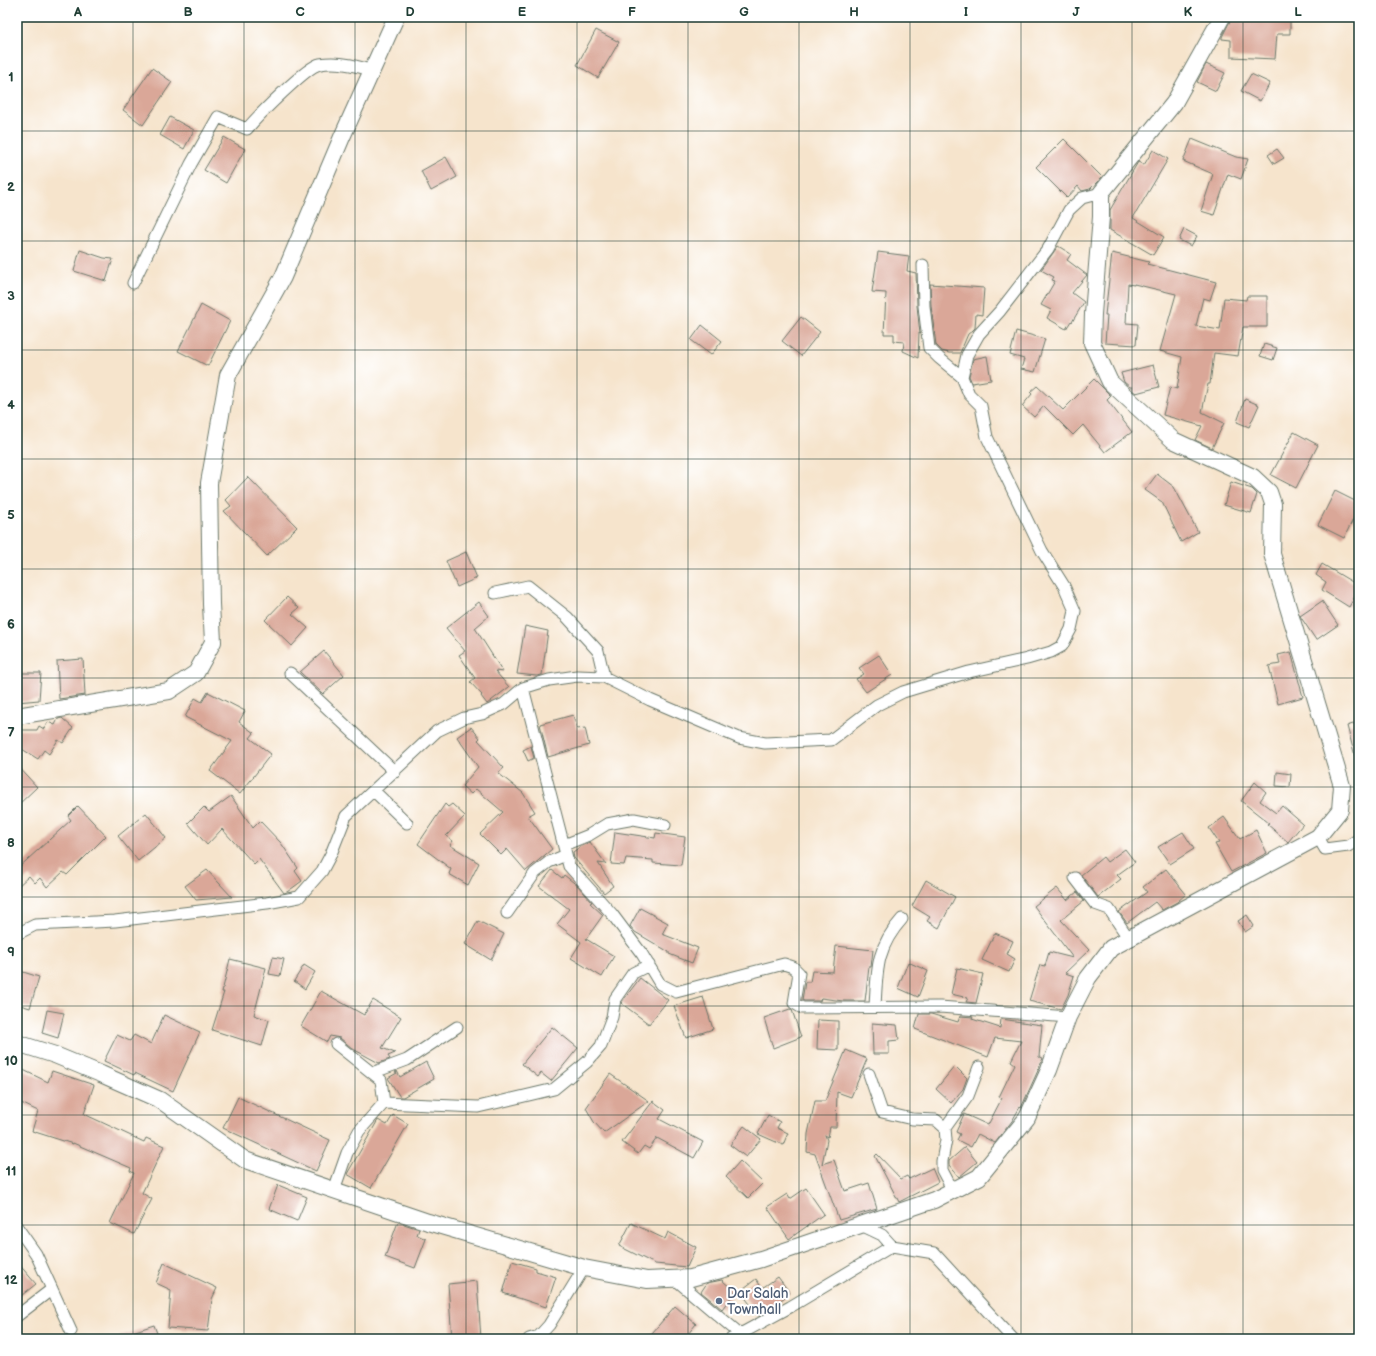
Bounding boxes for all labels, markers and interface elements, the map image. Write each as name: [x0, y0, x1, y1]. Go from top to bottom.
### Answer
text: A: [73, 4, 82, 20]
text: B: [183, 4, 193, 20]
text: C: [295, 4, 305, 20]
text: D: [405, 4, 415, 20]
text: E: [518, 4, 527, 20]
text: F: [628, 4, 636, 20]
text: G: [739, 4, 749, 20]
text: H: [849, 4, 859, 20]
text: I: [964, 4, 968, 20]
text: J: [1072, 4, 1080, 20]
text: K: [1184, 4, 1193, 20]
text: L: [1294, 4, 1302, 20]
text: 1: [8, 69, 14, 85]
text: 2: [7, 179, 15, 195]
text: 3: [7, 288, 15, 304]
text: 4: [7, 397, 15, 413]
text: 5: [7, 507, 15, 523]
text: 6: [7, 616, 15, 632]
text: 7: [7, 725, 15, 741]
text: 8: [7, 835, 15, 851]
text: 9: [7, 944, 15, 960]
text: 10: [4, 1053, 18, 1069]
text: 11: [6, 1163, 16, 1179]
text: 12: [4, 1272, 18, 1288]
place label: Dar Salah Townhall: [727, 1285, 789, 1318]
marker: Dar Salah Townhall: [714, 1296, 724, 1306]

